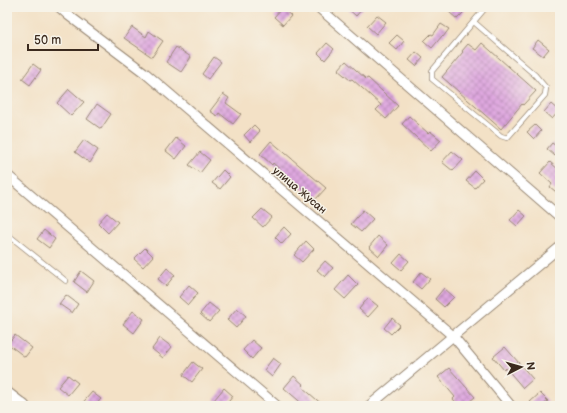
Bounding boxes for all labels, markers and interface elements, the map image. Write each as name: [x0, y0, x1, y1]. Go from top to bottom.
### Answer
scale bar: [28, 26, 98, 52]
text: 50 m: [34, 33, 61, 48]
street label: улица Жусан: [270, 164, 329, 217]
north arrow: [501, 347, 541, 387]
text: N: [524, 361, 537, 371]

